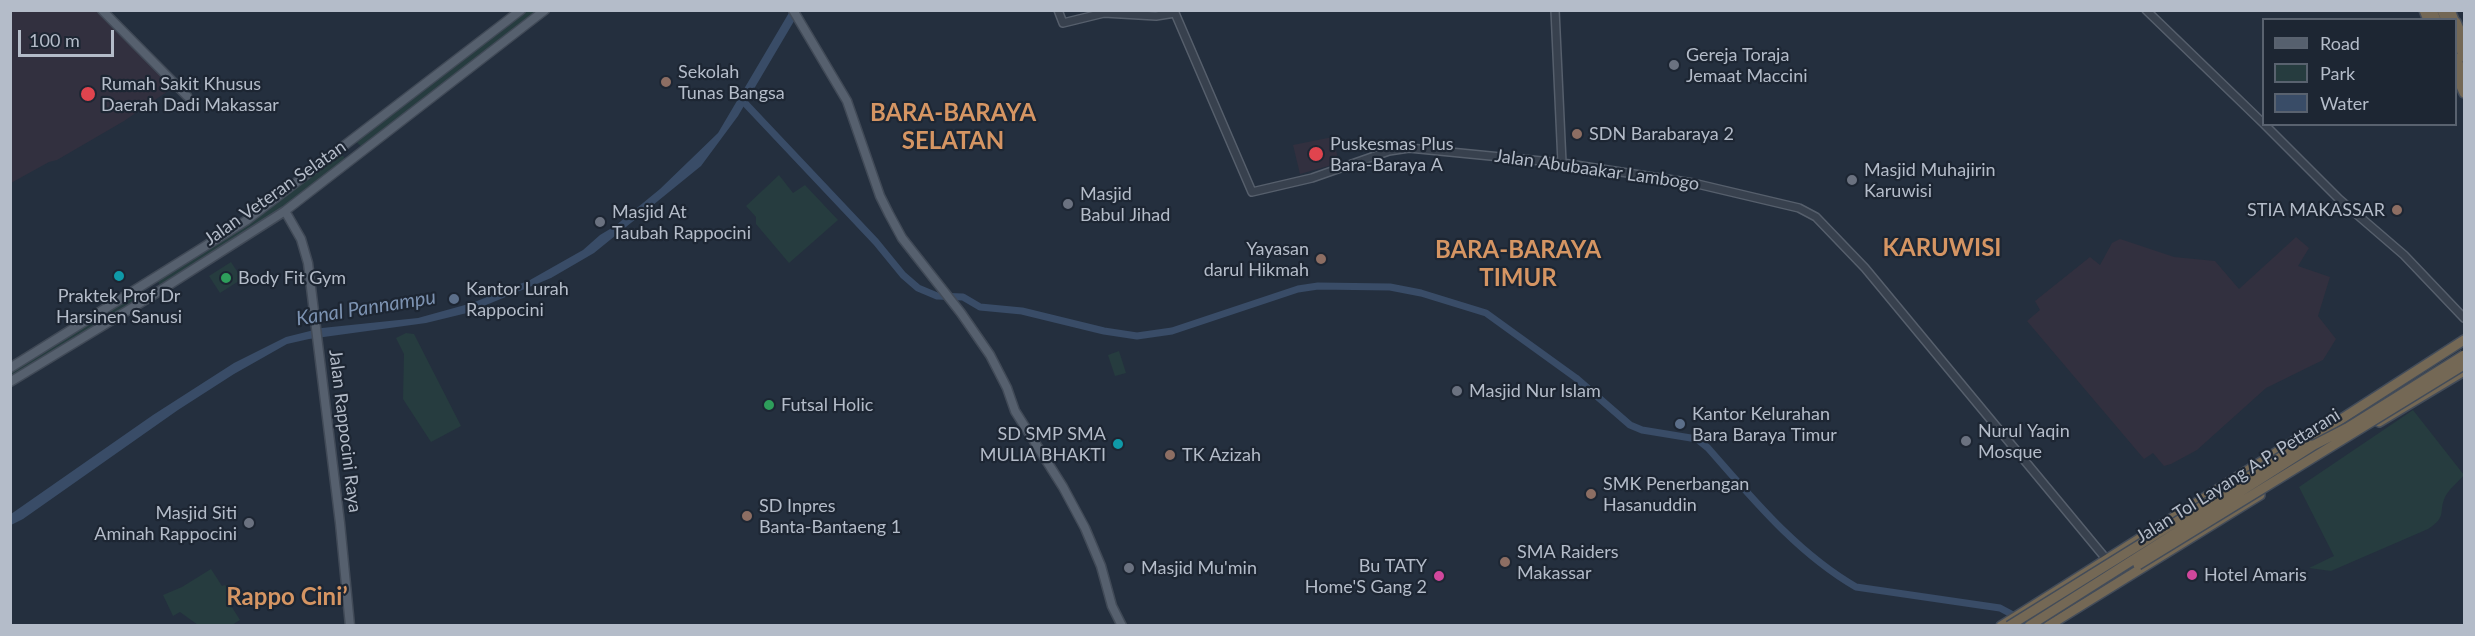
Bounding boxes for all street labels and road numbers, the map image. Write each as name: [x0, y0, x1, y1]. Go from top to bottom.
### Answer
street label: Jalan Veteran Selatan: [200, 136, 350, 250]
street label: Jalan Abubaakar Lambogo: [1493, 145, 1701, 195]
street label: Jalan Rappocini Raya: [324, 348, 366, 514]
street label: Jalan Tol Layang A.P. Pettarani: [2132, 404, 2344, 548]

